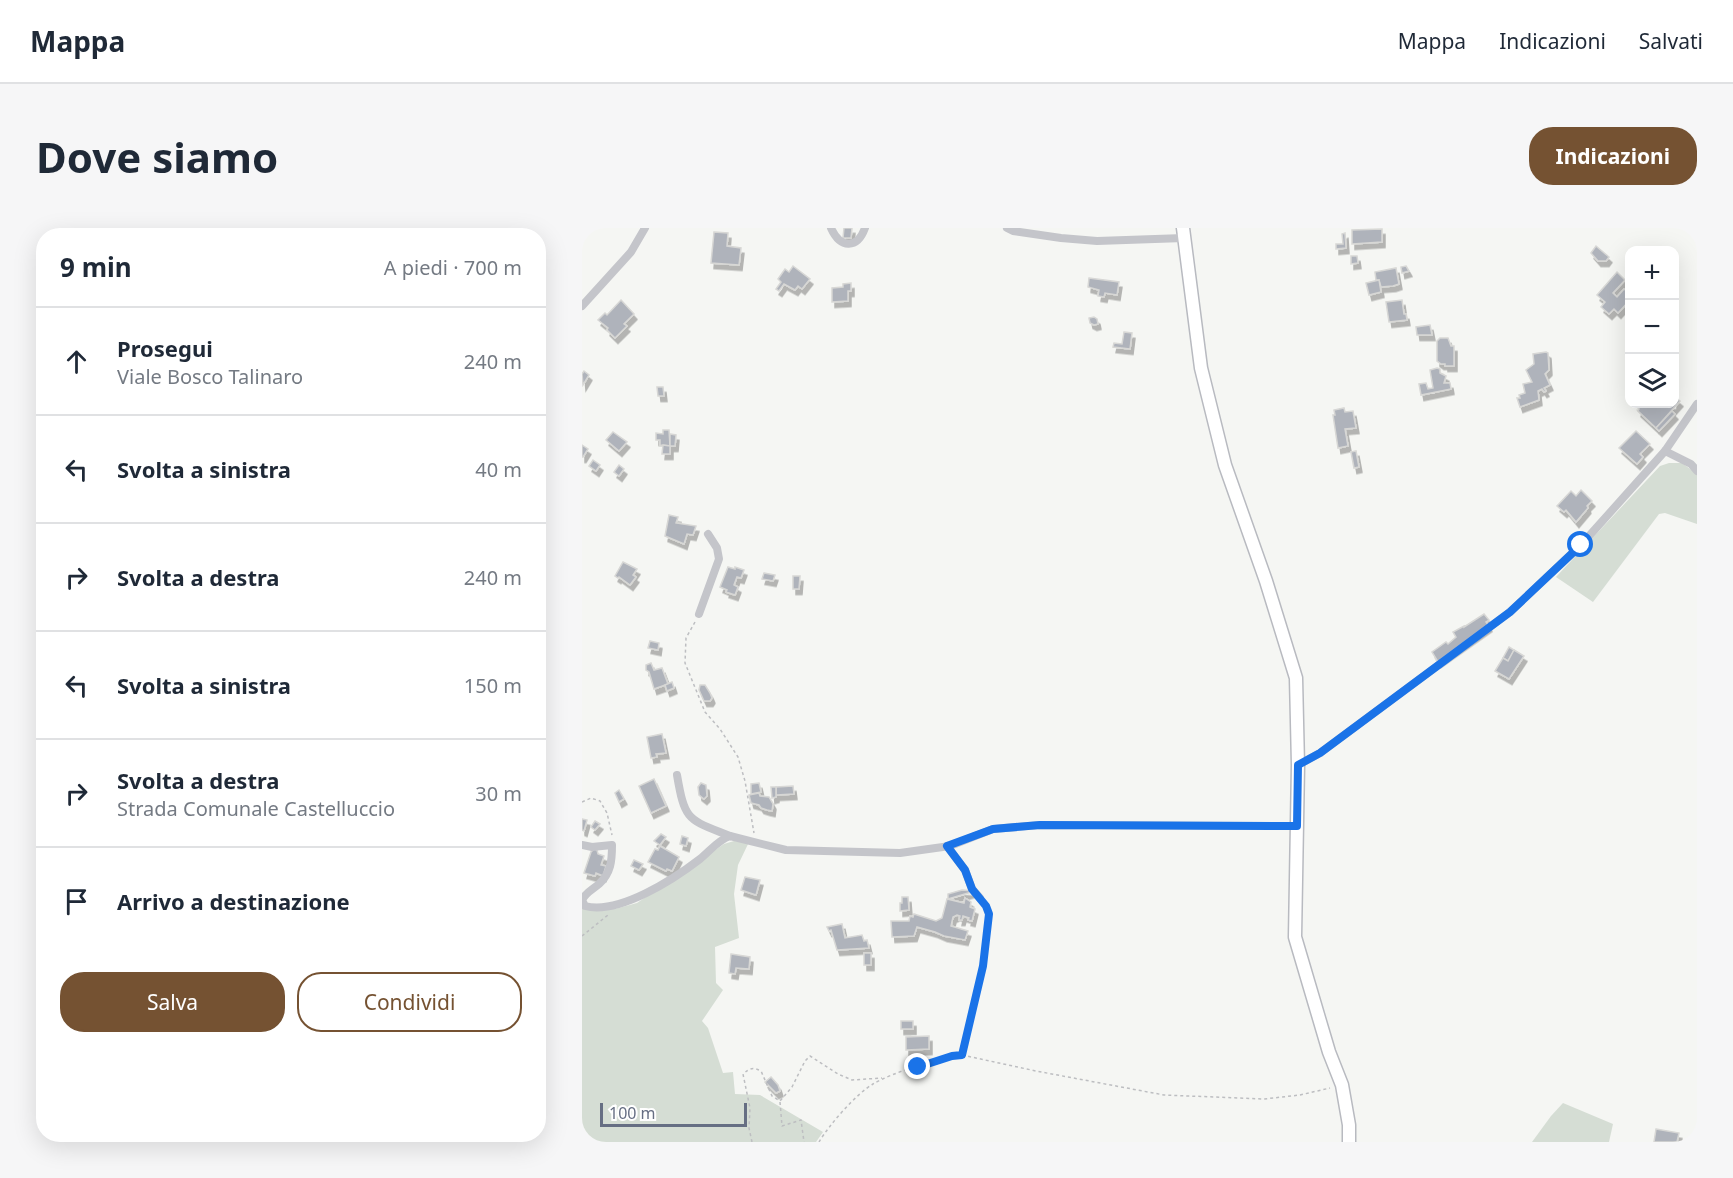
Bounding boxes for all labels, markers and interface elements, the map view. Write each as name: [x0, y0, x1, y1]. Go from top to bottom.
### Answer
text: Mappa: [30, 22, 125, 60]
text: Mappa: [1398, 27, 1466, 55]
text: Indicazioni: [1499, 27, 1606, 55]
text: Salvati: [1639, 27, 1703, 55]
button: Indicazioni: [1529, 127, 1697, 185]
text: Dove siamo: [36, 128, 278, 185]
map controls: [1625, 246, 1679, 408]
button: +: [1625, 246, 1679, 300]
text: 9 min: [60, 249, 132, 285]
text: A piedi · 700 m: [384, 254, 522, 281]
button: −: [1625, 300, 1679, 354]
text: Prosegui: [117, 333, 213, 363]
icon: ahead: [60, 345, 93, 378]
text: 240 m: [464, 348, 522, 375]
button: layers: [1625, 354, 1679, 408]
text: Viale Bosco Talinaro: [117, 363, 303, 390]
icon: left: [60, 453, 93, 486]
text: Svolta a sinistra: [117, 454, 291, 484]
text: 40 m: [475, 456, 522, 483]
route start: [1567, 531, 1593, 557]
icon: right: [60, 561, 93, 594]
text: Svolta a destra: [117, 562, 280, 592]
text: 240 m: [464, 564, 522, 591]
icon: left: [60, 669, 93, 702]
text: Svolta a sinistra: [117, 670, 291, 700]
text: 150 m: [464, 672, 522, 699]
text: Svolta a destra: [117, 765, 280, 795]
icon: right: [60, 777, 93, 810]
text: 30 m: [475, 780, 522, 807]
text: Strada Comunale Castelluccio: [117, 795, 395, 822]
icon: arrive: [60, 885, 93, 918]
text: Arrivo a destinazione: [117, 886, 350, 916]
button: Salva: [60, 972, 285, 1032]
button: Condividi: [297, 972, 522, 1032]
route end: [904, 1053, 930, 1079]
scale bar: [600, 1100, 747, 1128]
text: 100 m: [609, 1102, 656, 1124]

